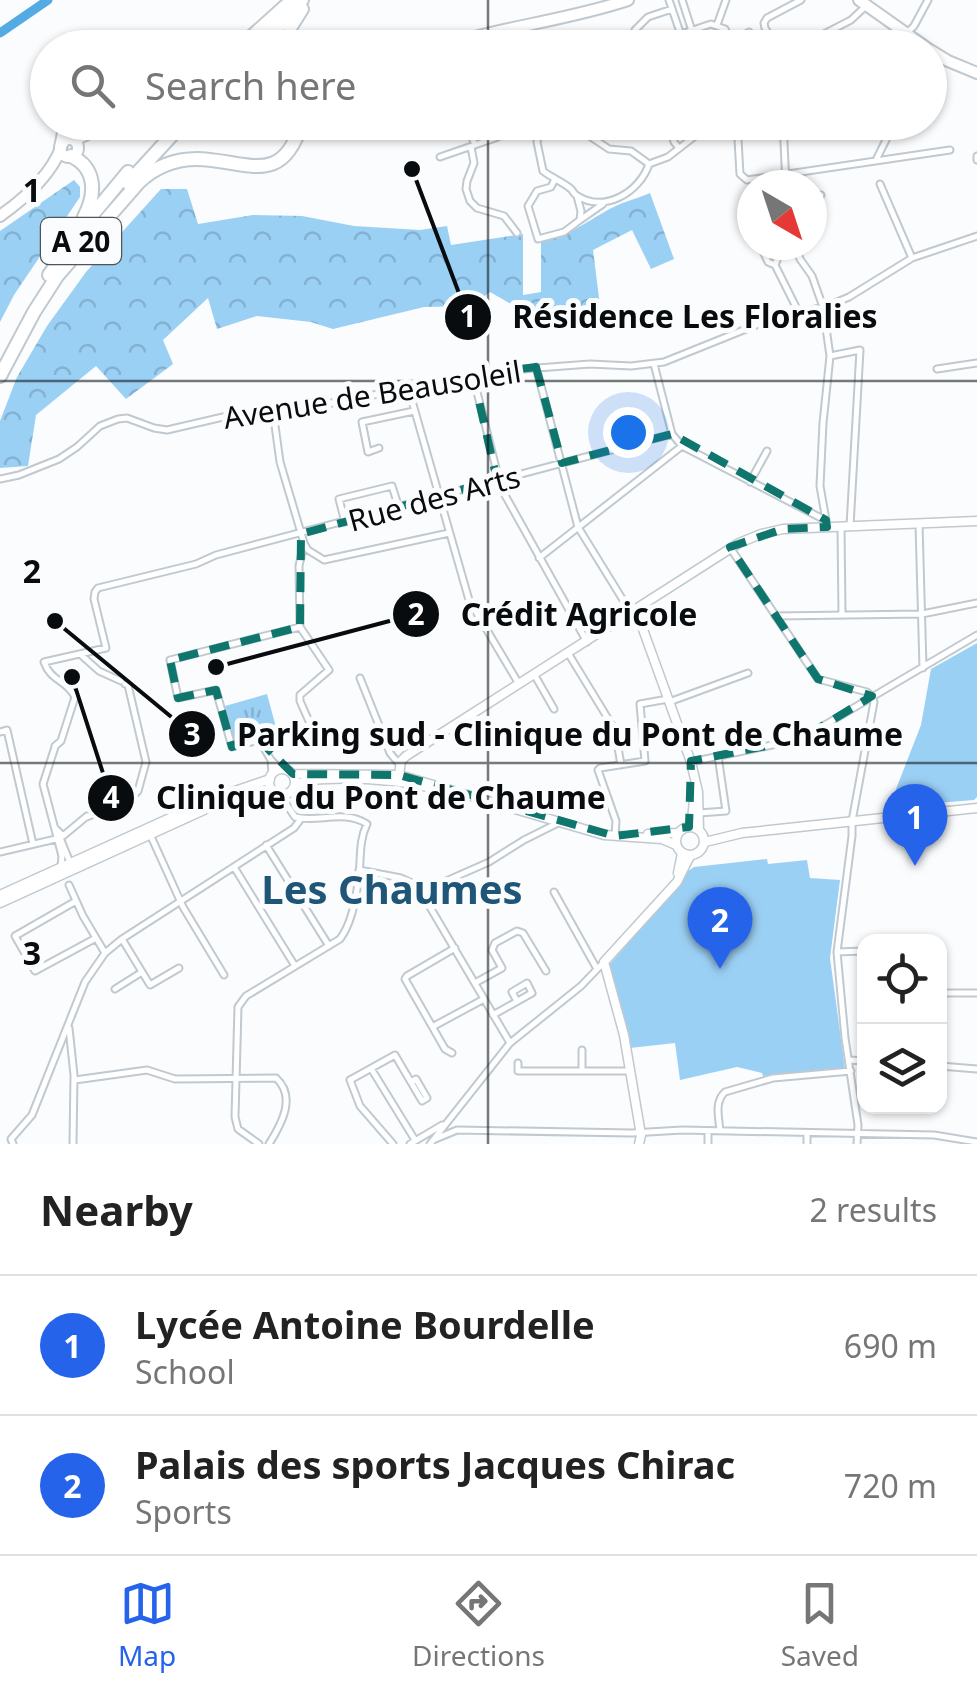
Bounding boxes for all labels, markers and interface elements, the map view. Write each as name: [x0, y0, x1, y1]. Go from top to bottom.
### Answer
search box: [30, 30, 947, 140]
icon: search: [65, 58, 120, 113]
text: Search here: [145, 59, 356, 111]
text: 1: [23, 168, 41, 211]
north arrow: [737, 170, 827, 260]
road number: A 20: [41, 218, 121, 264]
callout: Résidence Les Floralies: [443, 286, 898, 348]
text: Résidence Les Floralies: [512, 294, 878, 337]
text: 1: [459, 295, 477, 336]
street label: Avenue de Beausoleil: [220, 350, 524, 438]
your location: [603, 407, 654, 458]
street label: Rue des Arts: [344, 455, 524, 541]
text: 2: [23, 549, 41, 592]
callout: Crédit Agricole: [391, 583, 718, 645]
text: Crédit Agricole: [461, 592, 697, 635]
text: 2: [407, 593, 425, 634]
callout: Parking sud - Clinique du Pont de Chaume: [167, 703, 923, 765]
text: Parking sud - Clinique du Pont de Chaume: [237, 712, 903, 755]
text: 3: [183, 713, 201, 754]
callout: Clinique du Pont de Chaume: [86, 767, 626, 829]
text: Clinique du Pont de Chaume: [156, 775, 606, 818]
text: 4: [102, 776, 120, 817]
pin: 1: [882, 784, 948, 866]
district label: Les Chaumes: [261, 861, 523, 916]
pin: 2: [688, 886, 752, 969]
text: 3: [23, 931, 41, 974]
map controls: [857, 934, 947, 1114]
button: locate: [857, 934, 947, 1024]
button: layers: [857, 1024, 947, 1114]
text: Nearby: [40, 1181, 193, 1238]
text: 2 results: [810, 1188, 937, 1231]
text: Lycée Antoine Bourdelle: [135, 1298, 595, 1350]
text: 1: [63, 1324, 82, 1367]
text: 690 m: [844, 1324, 937, 1367]
text: School: [135, 1350, 235, 1393]
text: Palais des sports Jacques Chirac: [135, 1438, 735, 1490]
text: 2: [63, 1464, 82, 1507]
text: 720 m: [844, 1464, 937, 1507]
text: Sports: [135, 1490, 232, 1533]
tab: Map: [118, 1576, 176, 1674]
tab: Directions: [412, 1576, 545, 1674]
tab: Saved: [781, 1576, 859, 1674]

